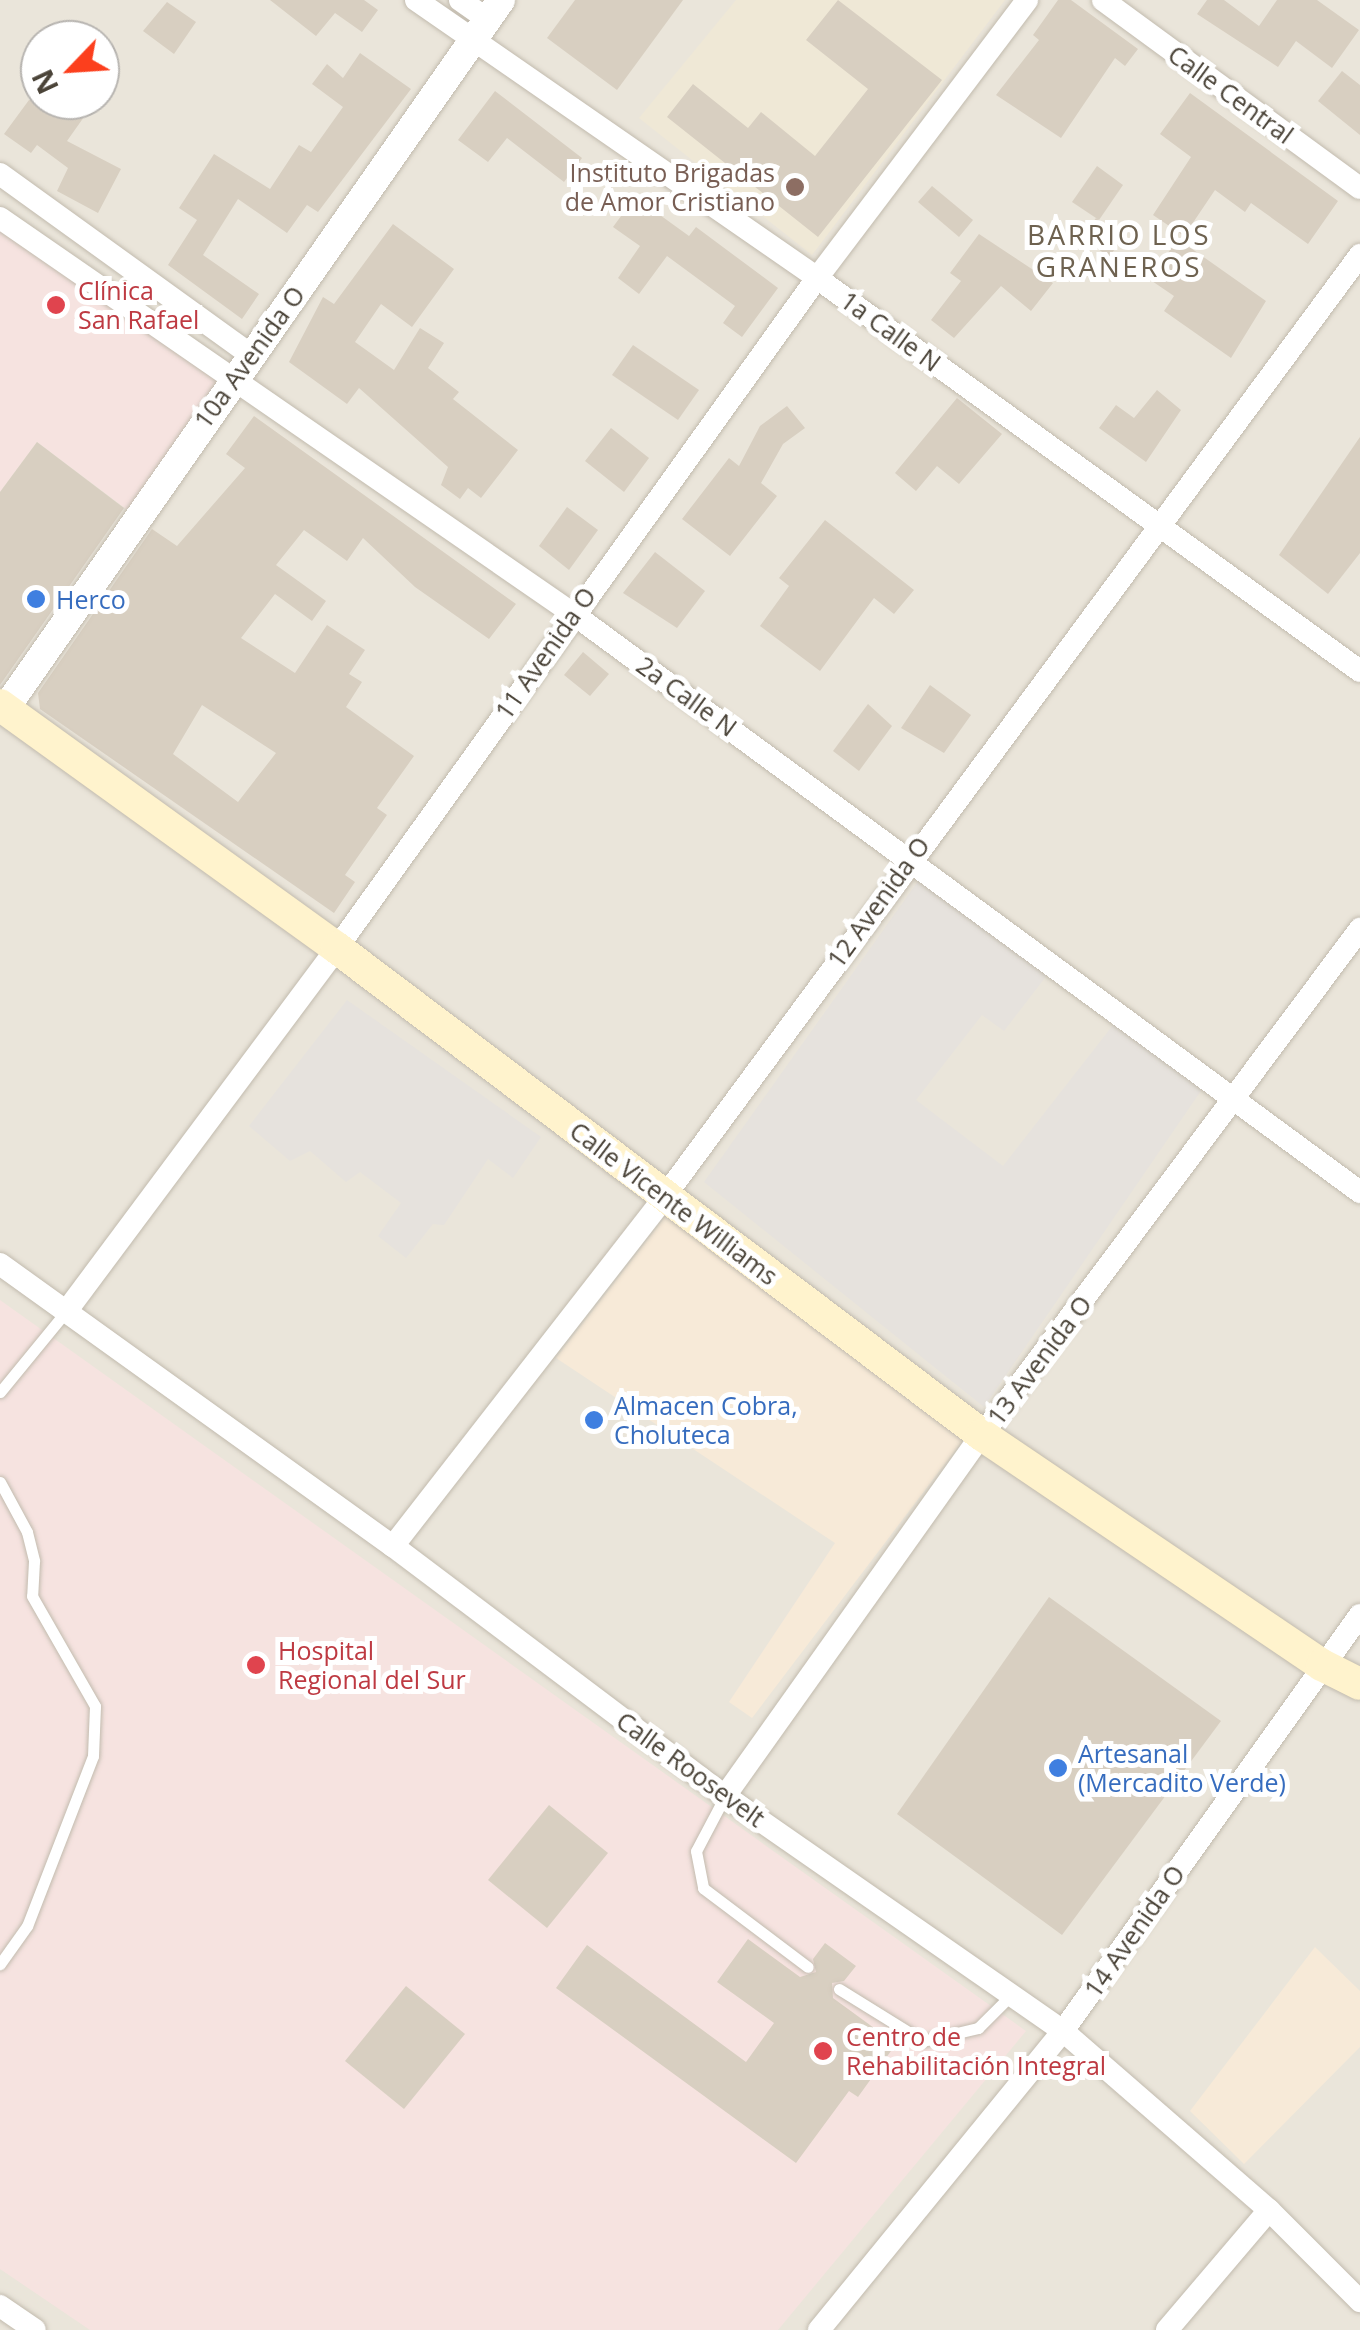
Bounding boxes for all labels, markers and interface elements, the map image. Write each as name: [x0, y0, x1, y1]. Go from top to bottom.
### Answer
north arrow: [20, 20, 120, 120]
street label: Calle Central: [1163, 39, 1299, 149]
text: N: [23, 63, 67, 100]
place label: Instituto Brigadas de Amor Cristiano: [565, 158, 775, 217]
marker: Instituto Brigadas de Amor Cristiano: [784, 176, 806, 198]
district label: BARRIO LOS GRANEROS: [1027, 217, 1211, 283]
place label: Clínica San Rafael: [78, 276, 199, 335]
street label: 10a Avenida O: [187, 280, 311, 434]
street label: 1a Calle N: [835, 285, 947, 377]
marker: Clínica San Rafael: [43, 292, 69, 318]
street label: 11 Avenida O: [488, 581, 602, 725]
place label: Herco: [56, 584, 126, 614]
marker: Herco: [25, 588, 47, 610]
street label: 2a Calle N: [631, 650, 743, 742]
street label: 12 Avenida O: [821, 831, 935, 973]
street label: Calle Vicente Williams: [564, 1115, 784, 1291]
street label: 13 Avenida O: [981, 1289, 1097, 1431]
place label: Almacen Cobra, Choluteca: [614, 1391, 798, 1450]
marker: Almacen Cobra, Choluteca: [583, 1409, 605, 1431]
place label: Hospital Regional del Sur: [278, 1636, 466, 1695]
marker: Hospital Regional del Sur: [243, 1652, 269, 1678]
street label: Calle Roosevelt: [611, 1705, 771, 1833]
place label: Artesanal (Mercadito Verde): [1078, 1739, 1286, 1798]
marker: Artesanal (Mercadito Verde): [1047, 1757, 1069, 1779]
street label: 14 Avenida O: [1077, 1859, 1191, 2003]
place label: Centro de Rehabilitación Integral: [846, 2022, 1106, 2081]
marker: Centro de Rehabilitación Integral: [810, 2038, 836, 2064]

